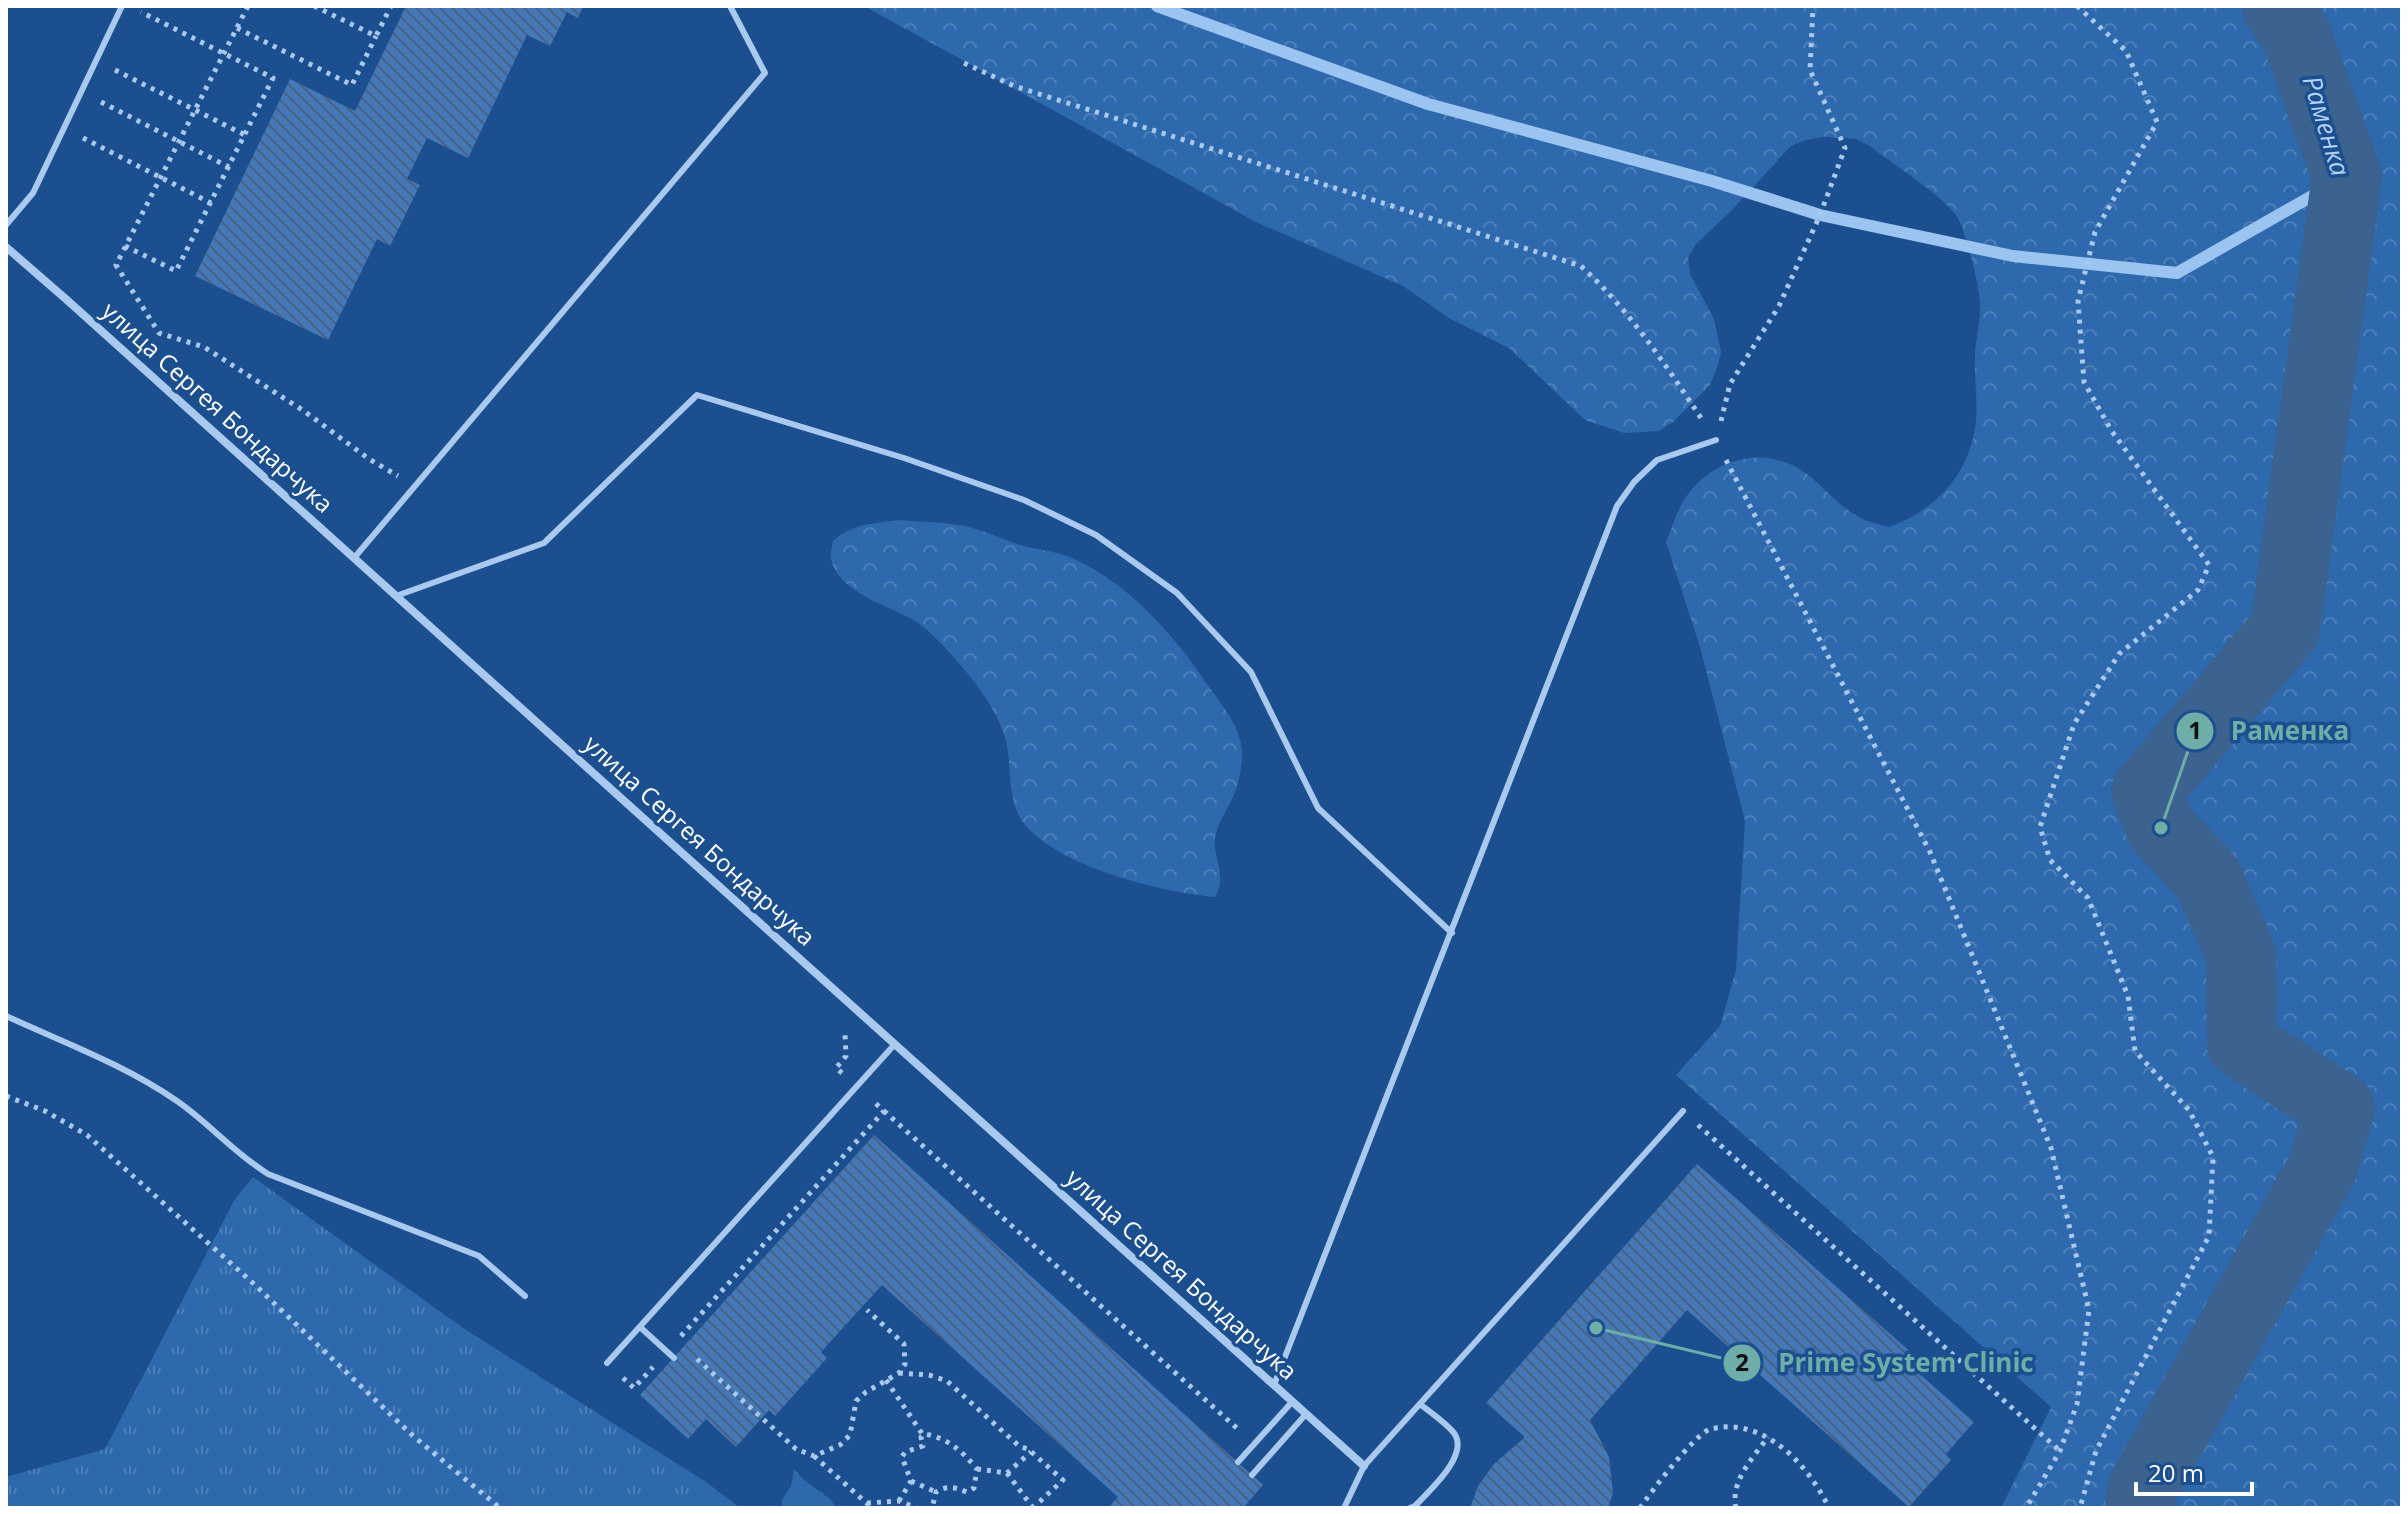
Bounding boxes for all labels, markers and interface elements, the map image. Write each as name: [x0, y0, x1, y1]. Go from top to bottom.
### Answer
water label: Раменка: [2295, 71, 2359, 181]
street label: улица Сергея Бондарчука: [95, 294, 341, 520]
callout: Раменка: [2175, 706, 2366, 756]
text: Раменка: [2231, 712, 2349, 748]
text: 1: [2188, 713, 2202, 746]
street label: улица Сергея Бондарчука: [577, 727, 823, 953]
street label: улица Сергея Бондарчука: [1059, 1161, 1305, 1387]
callout: Prime System Clinic: [1722, 1338, 2050, 1388]
text: Prime System Clinic: [1778, 1344, 2034, 1380]
text: 2: [1735, 1345, 1749, 1378]
scale bar: [2136, 1446, 2252, 1496]
text: 20 m: [2148, 1456, 2204, 1489]

